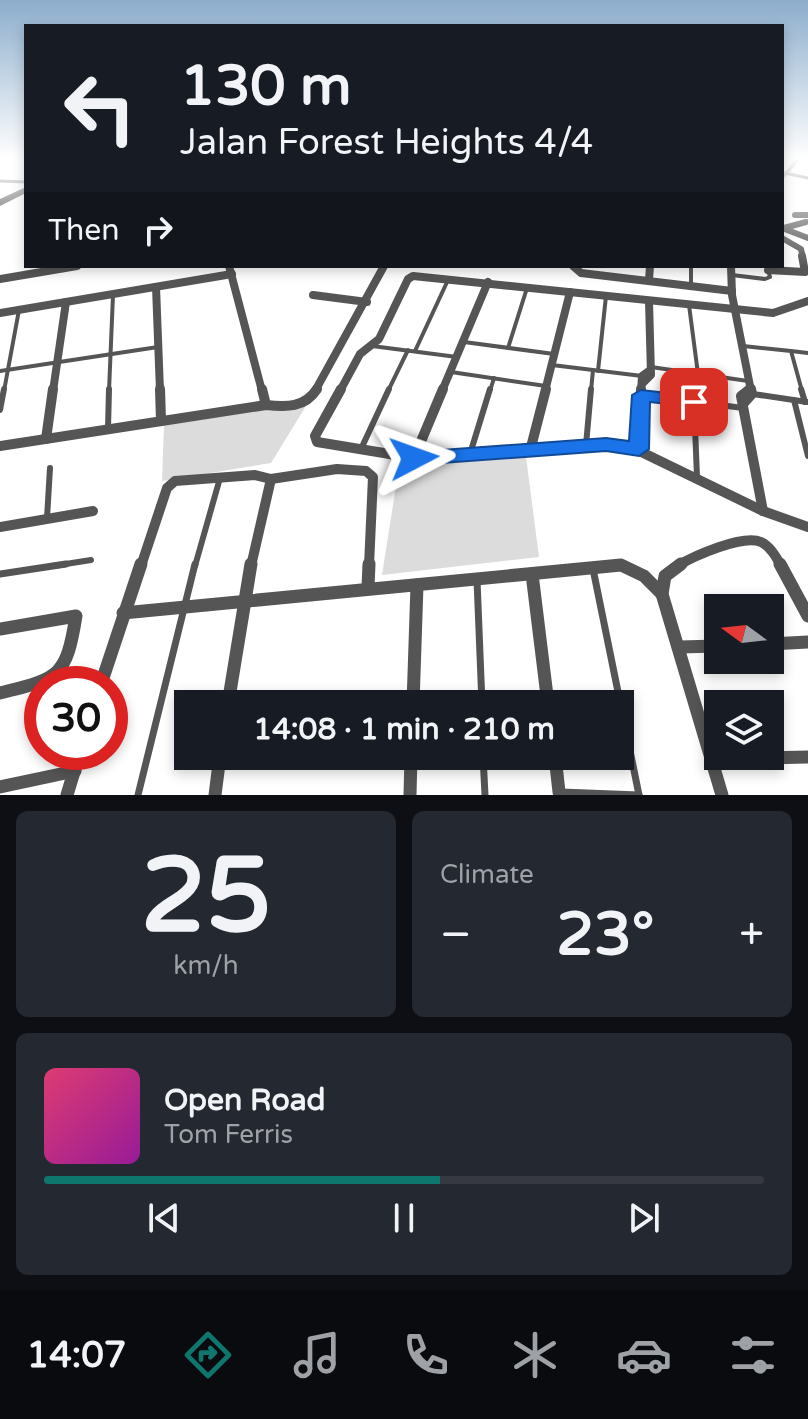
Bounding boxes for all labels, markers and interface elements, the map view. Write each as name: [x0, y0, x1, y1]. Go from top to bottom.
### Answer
text: 130 m: [180, 53, 351, 120]
icon: left: [48, 56, 152, 160]
text: Jalan Forest Heights 4/4: [180, 121, 593, 164]
icon: right: [136, 208, 180, 252]
text: Then: [48, 212, 120, 249]
pin: [660, 368, 728, 436]
icon: arrive: [672, 380, 716, 424]
position arrow: [372, 416, 456, 500]
north arrow: [704, 594, 784, 674]
map controls: [704, 594, 784, 770]
speed limit sign: 30: [24, 666, 128, 770]
button: layers: [704, 690, 784, 770]
text: 14:08 · 1 min · 210 m: [253, 711, 555, 748]
text: 25: [141, 835, 271, 960]
text: Climate: [440, 859, 534, 890]
text: 23°: [556, 899, 654, 971]
text: −: [440, 909, 471, 962]
text: +: [739, 909, 764, 962]
text: km/h: [173, 950, 239, 981]
text: Open Road: [164, 1082, 325, 1119]
text: Tom Ferris: [164, 1119, 293, 1150]
icon: previous: [142, 1196, 186, 1240]
icon: pause: [382, 1196, 426, 1240]
icon: next: [622, 1196, 666, 1240]
icon: directions: [180, 1327, 236, 1383]
icon: music: [289, 1327, 345, 1383]
icon: phone: [398, 1327, 454, 1383]
icon: climate: [507, 1327, 563, 1383]
icon: car: [616, 1327, 672, 1383]
icon: filters: [725, 1327, 781, 1383]
text: 14:07: [27, 1334, 126, 1377]

